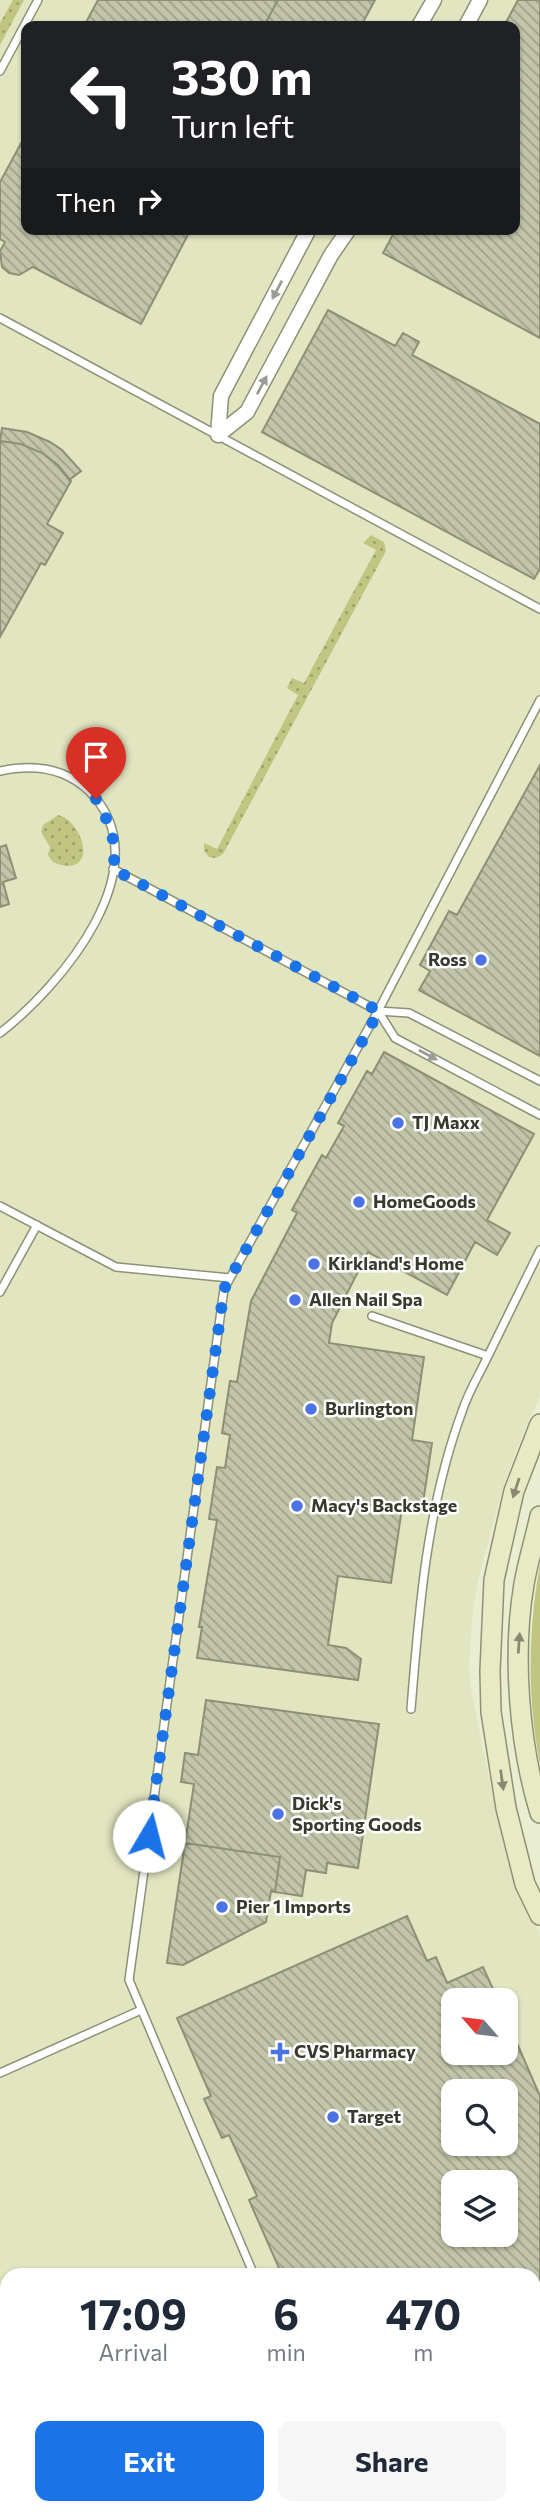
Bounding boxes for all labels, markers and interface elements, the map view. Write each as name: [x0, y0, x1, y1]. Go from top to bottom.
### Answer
text: 330 m: [171, 45, 312, 105]
icon: left: [56, 49, 147, 140]
text: Turn left: [171, 105, 295, 145]
icon: right: [130, 182, 168, 220]
text: Then: [56, 186, 116, 217]
one-way arrow: [272, 280, 284, 300]
one-way arrow: [256, 375, 268, 395]
pin: [66, 727, 126, 799]
icon: arrive: [77, 738, 115, 776]
place label: Ross: [428, 948, 467, 970]
marker: Ross: [473, 952, 489, 968]
one-way arrow: [418, 1049, 438, 1061]
place label: TJ Maxx: [412, 1111, 480, 1133]
marker: TJ Maxx: [390, 1115, 406, 1131]
place label: HomeGoods: [373, 1190, 476, 1212]
marker: HomeGoods: [351, 1194, 367, 1210]
place label: Kirkland's Home: [328, 1252, 464, 1274]
marker: Kirkland's Home: [306, 1256, 322, 1272]
place label: Allen Nail Spa: [309, 1288, 422, 1310]
marker: Allen Nail Spa: [287, 1292, 303, 1308]
place label: Burlington: [325, 1397, 414, 1419]
marker: Burlington: [303, 1401, 319, 1417]
one-way arrow: [510, 1478, 521, 1499]
place label: Macy's Backstage: [311, 1494, 457, 1516]
marker: Macy's Backstage: [289, 1498, 305, 1514]
one-way arrow: [514, 1631, 525, 1653]
one-way arrow: [497, 1769, 508, 1791]
place label: Dick's Sporting Goods: [292, 1792, 422, 1835]
position arrow: [112, 1799, 186, 1873]
marker: Dick's Sporting Goods: [270, 1806, 286, 1822]
place label: Pier 1 Imports: [236, 1895, 351, 1917]
marker: Pier 1 Imports: [214, 1899, 230, 1915]
north arrow: [441, 1988, 518, 2065]
map controls: [441, 1988, 518, 2247]
place label: CVS Pharmacy: [294, 2040, 416, 2062]
marker: CVS Pharmacy: [272, 2044, 288, 2060]
button: search: [441, 2079, 518, 2156]
place label: Target: [347, 2105, 401, 2127]
marker: Target: [325, 2109, 341, 2125]
button: layers: [441, 2170, 518, 2247]
text: 17:09: [80, 2287, 187, 2339]
text: 6: [273, 2287, 299, 2339]
text: 470: [386, 2287, 461, 2339]
text: Arrival: [98, 2338, 168, 2366]
text: min: [267, 2338, 306, 2366]
text: m: [413, 2338, 433, 2366]
button: Exit: [35, 2421, 264, 2501]
button: Share: [278, 2421, 506, 2501]

